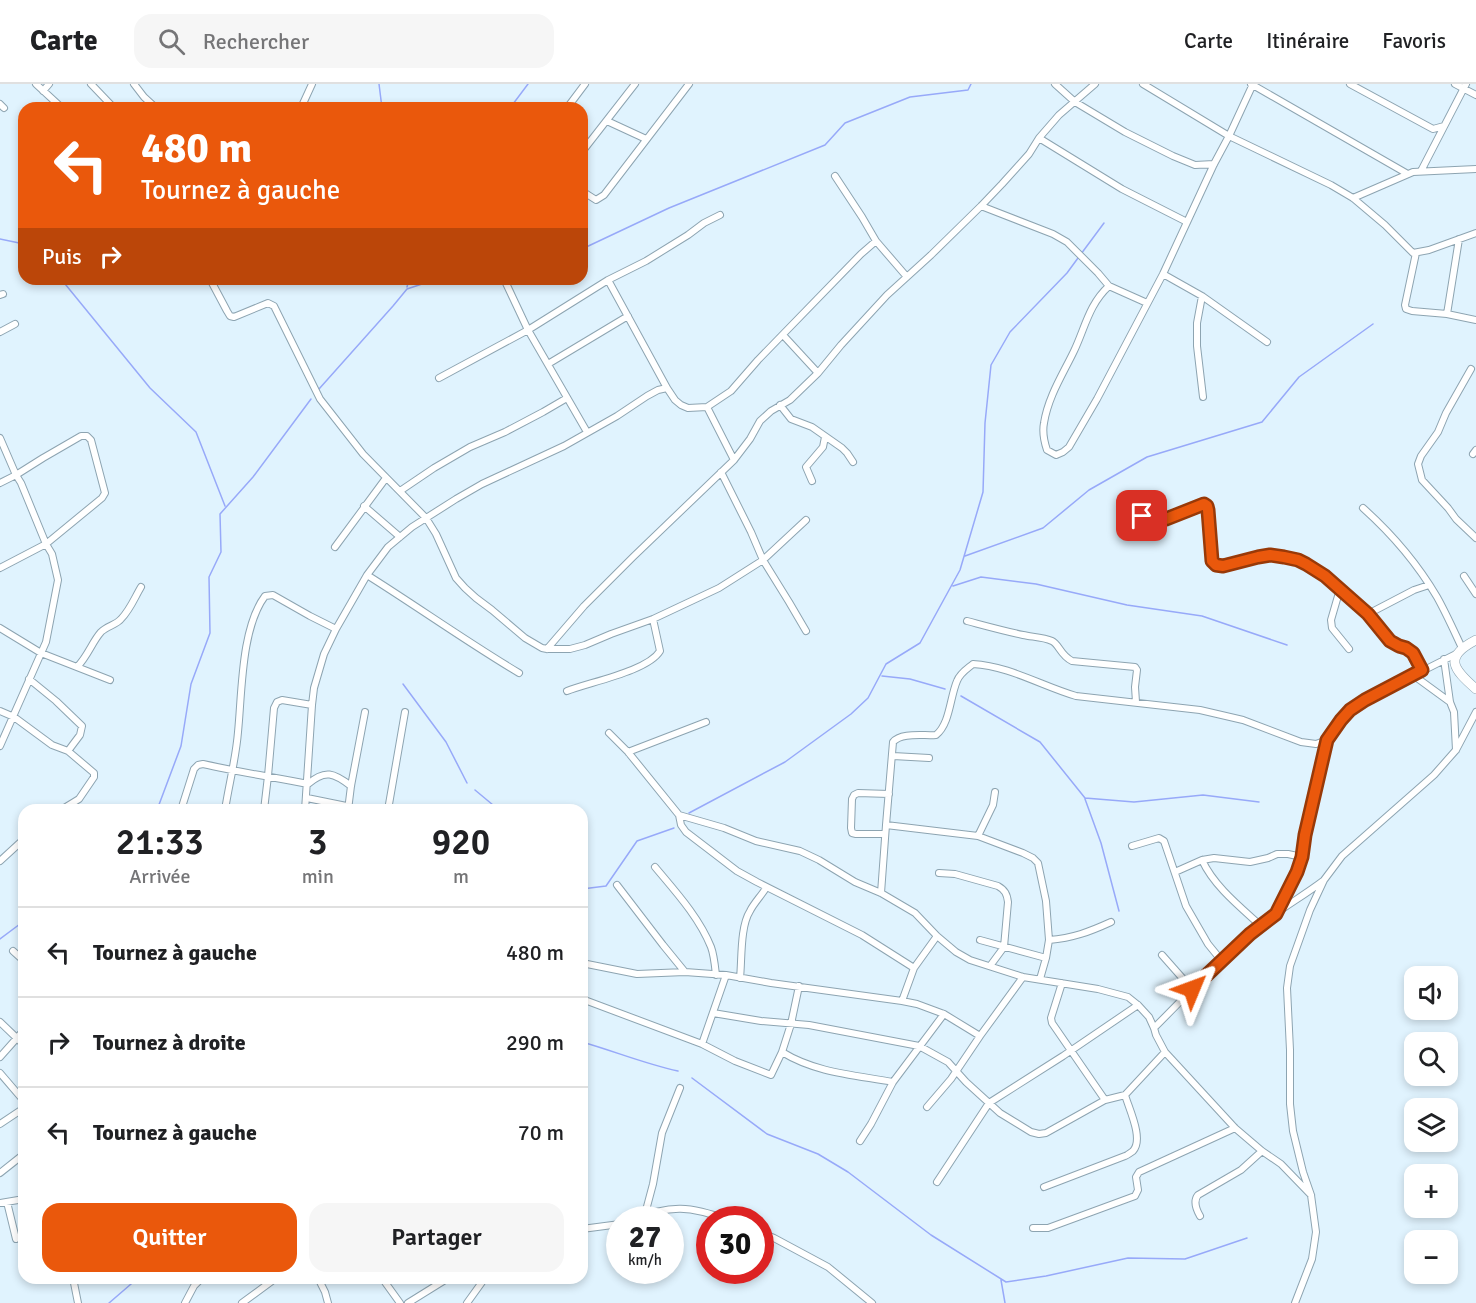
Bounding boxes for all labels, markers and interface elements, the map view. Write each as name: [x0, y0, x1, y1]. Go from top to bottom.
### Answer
search box: [134, 14, 554, 68]
text: Carte: [30, 24, 98, 58]
icon: search: [155, 25, 188, 58]
text: Rechercher: [203, 28, 309, 55]
text: Carte: [1184, 28, 1233, 54]
text: Itinéraire: [1266, 28, 1349, 54]
text: Favoris: [1382, 28, 1446, 54]
text: 480 m: [141, 123, 252, 174]
icon: left: [42, 126, 120, 204]
text: Tournez à gauche: [141, 174, 340, 207]
icon: right: [94, 240, 127, 273]
text: Puis: [42, 243, 82, 270]
pin: [1116, 490, 1167, 541]
icon: arrive: [1125, 499, 1158, 532]
text: 21:33: [116, 820, 204, 865]
text: 3: [308, 820, 328, 865]
text: 920: [432, 820, 490, 865]
text: Arrivée: [129, 864, 191, 889]
text: min: [302, 864, 334, 889]
text: m: [453, 864, 469, 889]
icon: left: [42, 936, 75, 969]
text: Tournez à gauche: [93, 939, 257, 966]
text: 480 m: [506, 939, 564, 966]
position arrow: [1160, 957, 1224, 1021]
map controls: [1404, 966, 1458, 1284]
button: sound: [1404, 966, 1458, 1020]
icon: right: [42, 1026, 75, 1059]
text: Tournez à droite: [93, 1029, 246, 1056]
text: 290 m: [506, 1029, 564, 1056]
button: search: [1404, 1032, 1458, 1086]
button: layers: [1404, 1098, 1458, 1152]
icon: left: [42, 1116, 75, 1149]
text: Tournez à gauche: [93, 1119, 257, 1146]
text: 70 m: [518, 1119, 564, 1146]
button: +: [1404, 1164, 1458, 1218]
button: Quitter: [42, 1203, 297, 1272]
button: Partager: [309, 1203, 564, 1272]
speed limit sign: 30: [696, 1206, 774, 1284]
text: 27: [629, 1219, 661, 1256]
button: −: [1404, 1230, 1458, 1284]
text: km/h: [628, 1251, 662, 1269]

